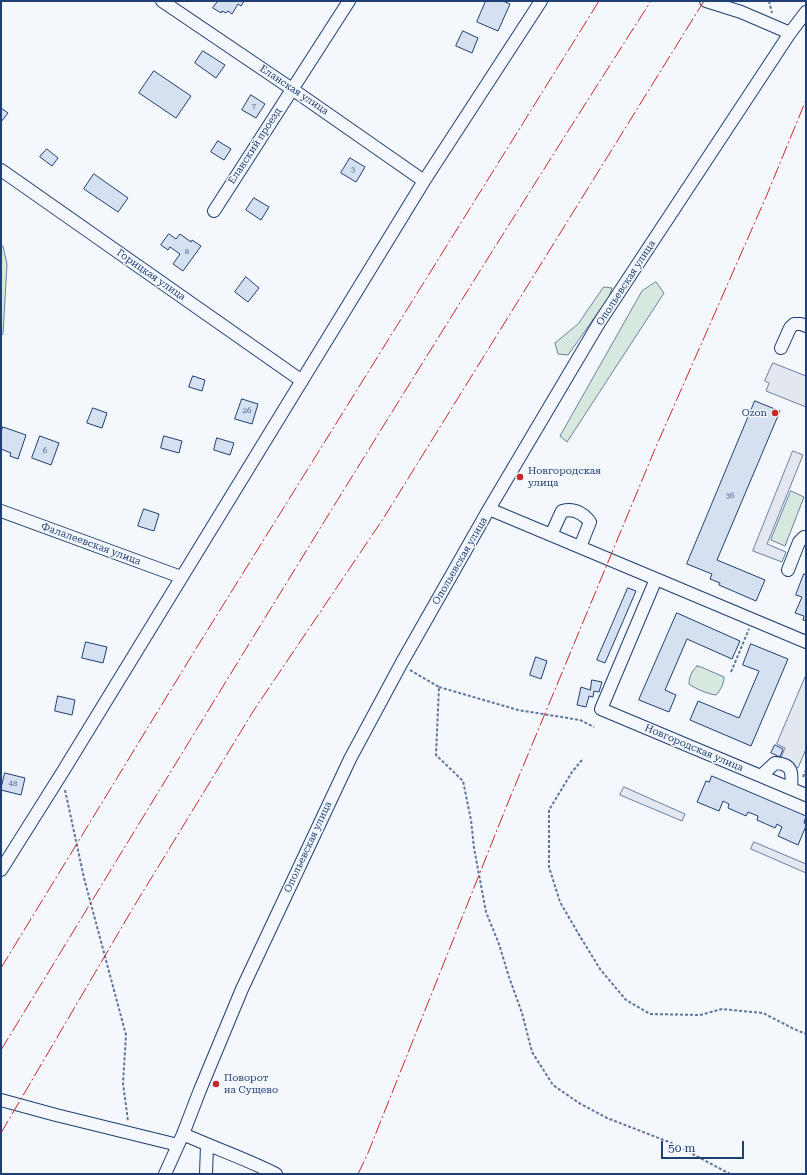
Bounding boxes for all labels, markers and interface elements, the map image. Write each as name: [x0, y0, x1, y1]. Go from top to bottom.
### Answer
street label: Еланская улица: [257, 62, 331, 118]
house number: 7: [252, 102, 256, 112]
street label: Еланский проезд: [226, 106, 284, 186]
house number: 3: [351, 165, 355, 175]
street label: Опольевская улица: [594, 238, 658, 328]
street label: Горицкая улица: [114, 247, 188, 303]
house number: 8: [185, 247, 189, 257]
house number: 26: [243, 406, 251, 416]
place label: Ozon: [742, 407, 767, 419]
marker: Ozon: [770, 408, 780, 418]
house number: 6: [43, 446, 47, 456]
place label: Новгородская улица: [528, 465, 601, 488]
marker: Новгородская улица: [515, 472, 525, 482]
house number: 36: [726, 491, 734, 501]
street label: Опольевская улица: [430, 515, 490, 607]
street label: Фалалеевская улица: [40, 520, 142, 568]
street label: Новгородская улица: [643, 722, 745, 774]
house number: 48: [9, 779, 17, 789]
street label: Опольевская улица: [282, 800, 334, 894]
place label: Поворот на Сущево: [224, 1072, 278, 1096]
marker: Поворот на Сущево: [211, 1079, 221, 1089]
scale bar: [663, 1133, 746, 1159]
text: 50 m: [668, 1141, 695, 1155]

